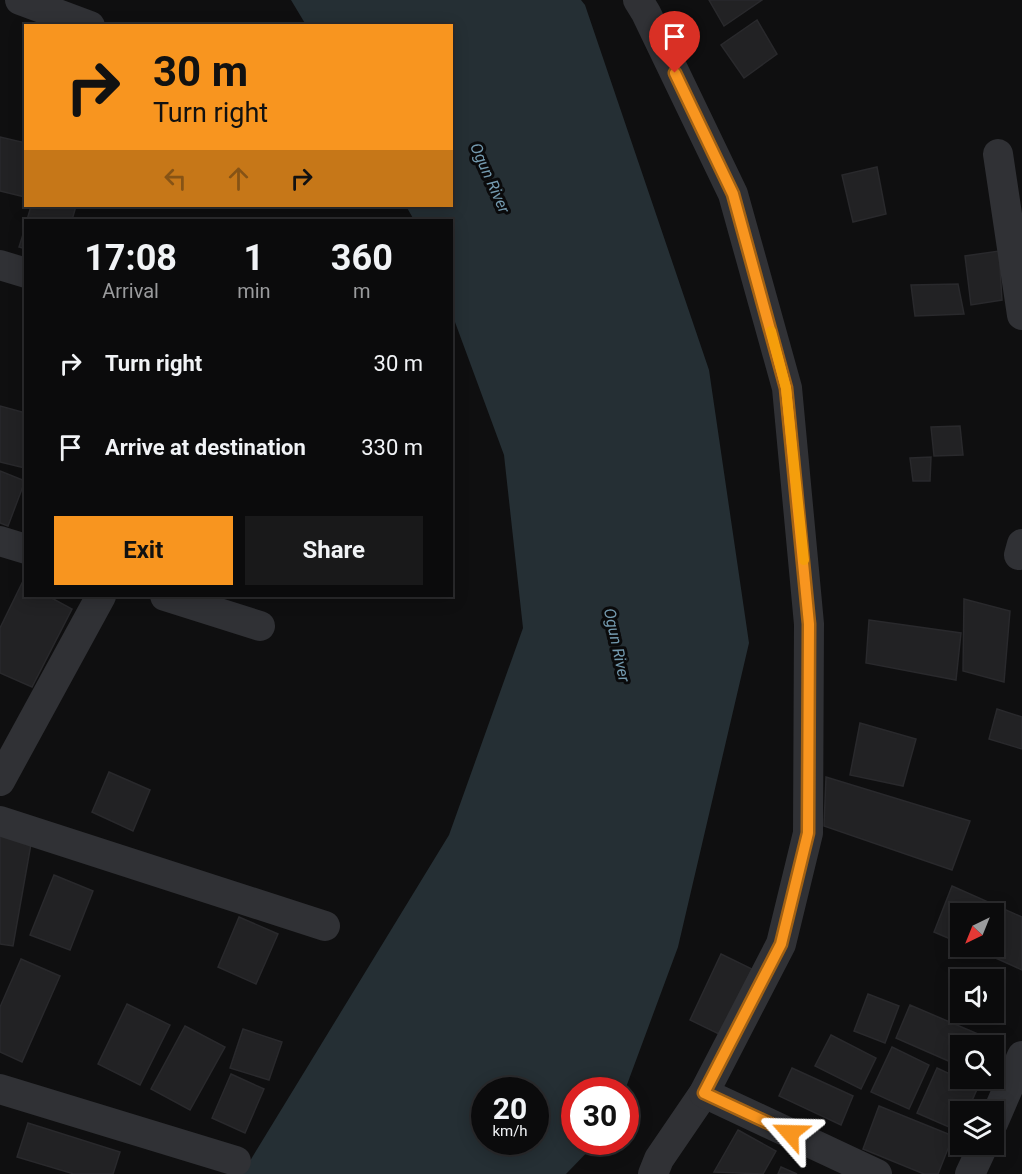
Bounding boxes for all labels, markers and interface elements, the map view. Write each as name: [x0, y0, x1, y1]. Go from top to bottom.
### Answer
pin: [649, 11, 700, 73]
icon: arrive: [658, 20, 691, 53]
text: 30 m: [153, 47, 248, 96]
icon: right: [54, 48, 132, 126]
text: Turn right: [153, 97, 268, 129]
water label: Ogun River: [466, 140, 514, 217]
icon: left: [159, 162, 192, 195]
icon: ahead: [222, 162, 255, 195]
icon: right: [285, 162, 318, 195]
text: 17:08: [84, 237, 177, 279]
text: 1: [244, 237, 264, 279]
text: 360: [331, 237, 393, 279]
text: Arrival: [102, 279, 159, 303]
text: min: [237, 279, 271, 303]
text: m: [353, 279, 371, 303]
icon: right: [54, 347, 87, 380]
text: Turn right: [105, 351, 202, 376]
text: 30 m: [374, 351, 423, 376]
icon: arrive: [54, 431, 87, 464]
text: Arrive at destination: [105, 435, 306, 460]
text: 330 m: [361, 435, 423, 460]
button: Exit: [54, 516, 233, 585]
button: Share: [245, 516, 423, 585]
water label: Ogun River: [600, 606, 634, 684]
north arrow: [950, 903, 1004, 957]
map controls: [950, 903, 1004, 1155]
button: sound: [950, 969, 1004, 1023]
button: search: [950, 1035, 1004, 1089]
speed limit sign: 30: [561, 1077, 639, 1155]
text: 20: [493, 1091, 527, 1126]
position arrow: [758, 1101, 822, 1165]
button: layers: [950, 1101, 1004, 1155]
text: km/h: [492, 1122, 528, 1140]

